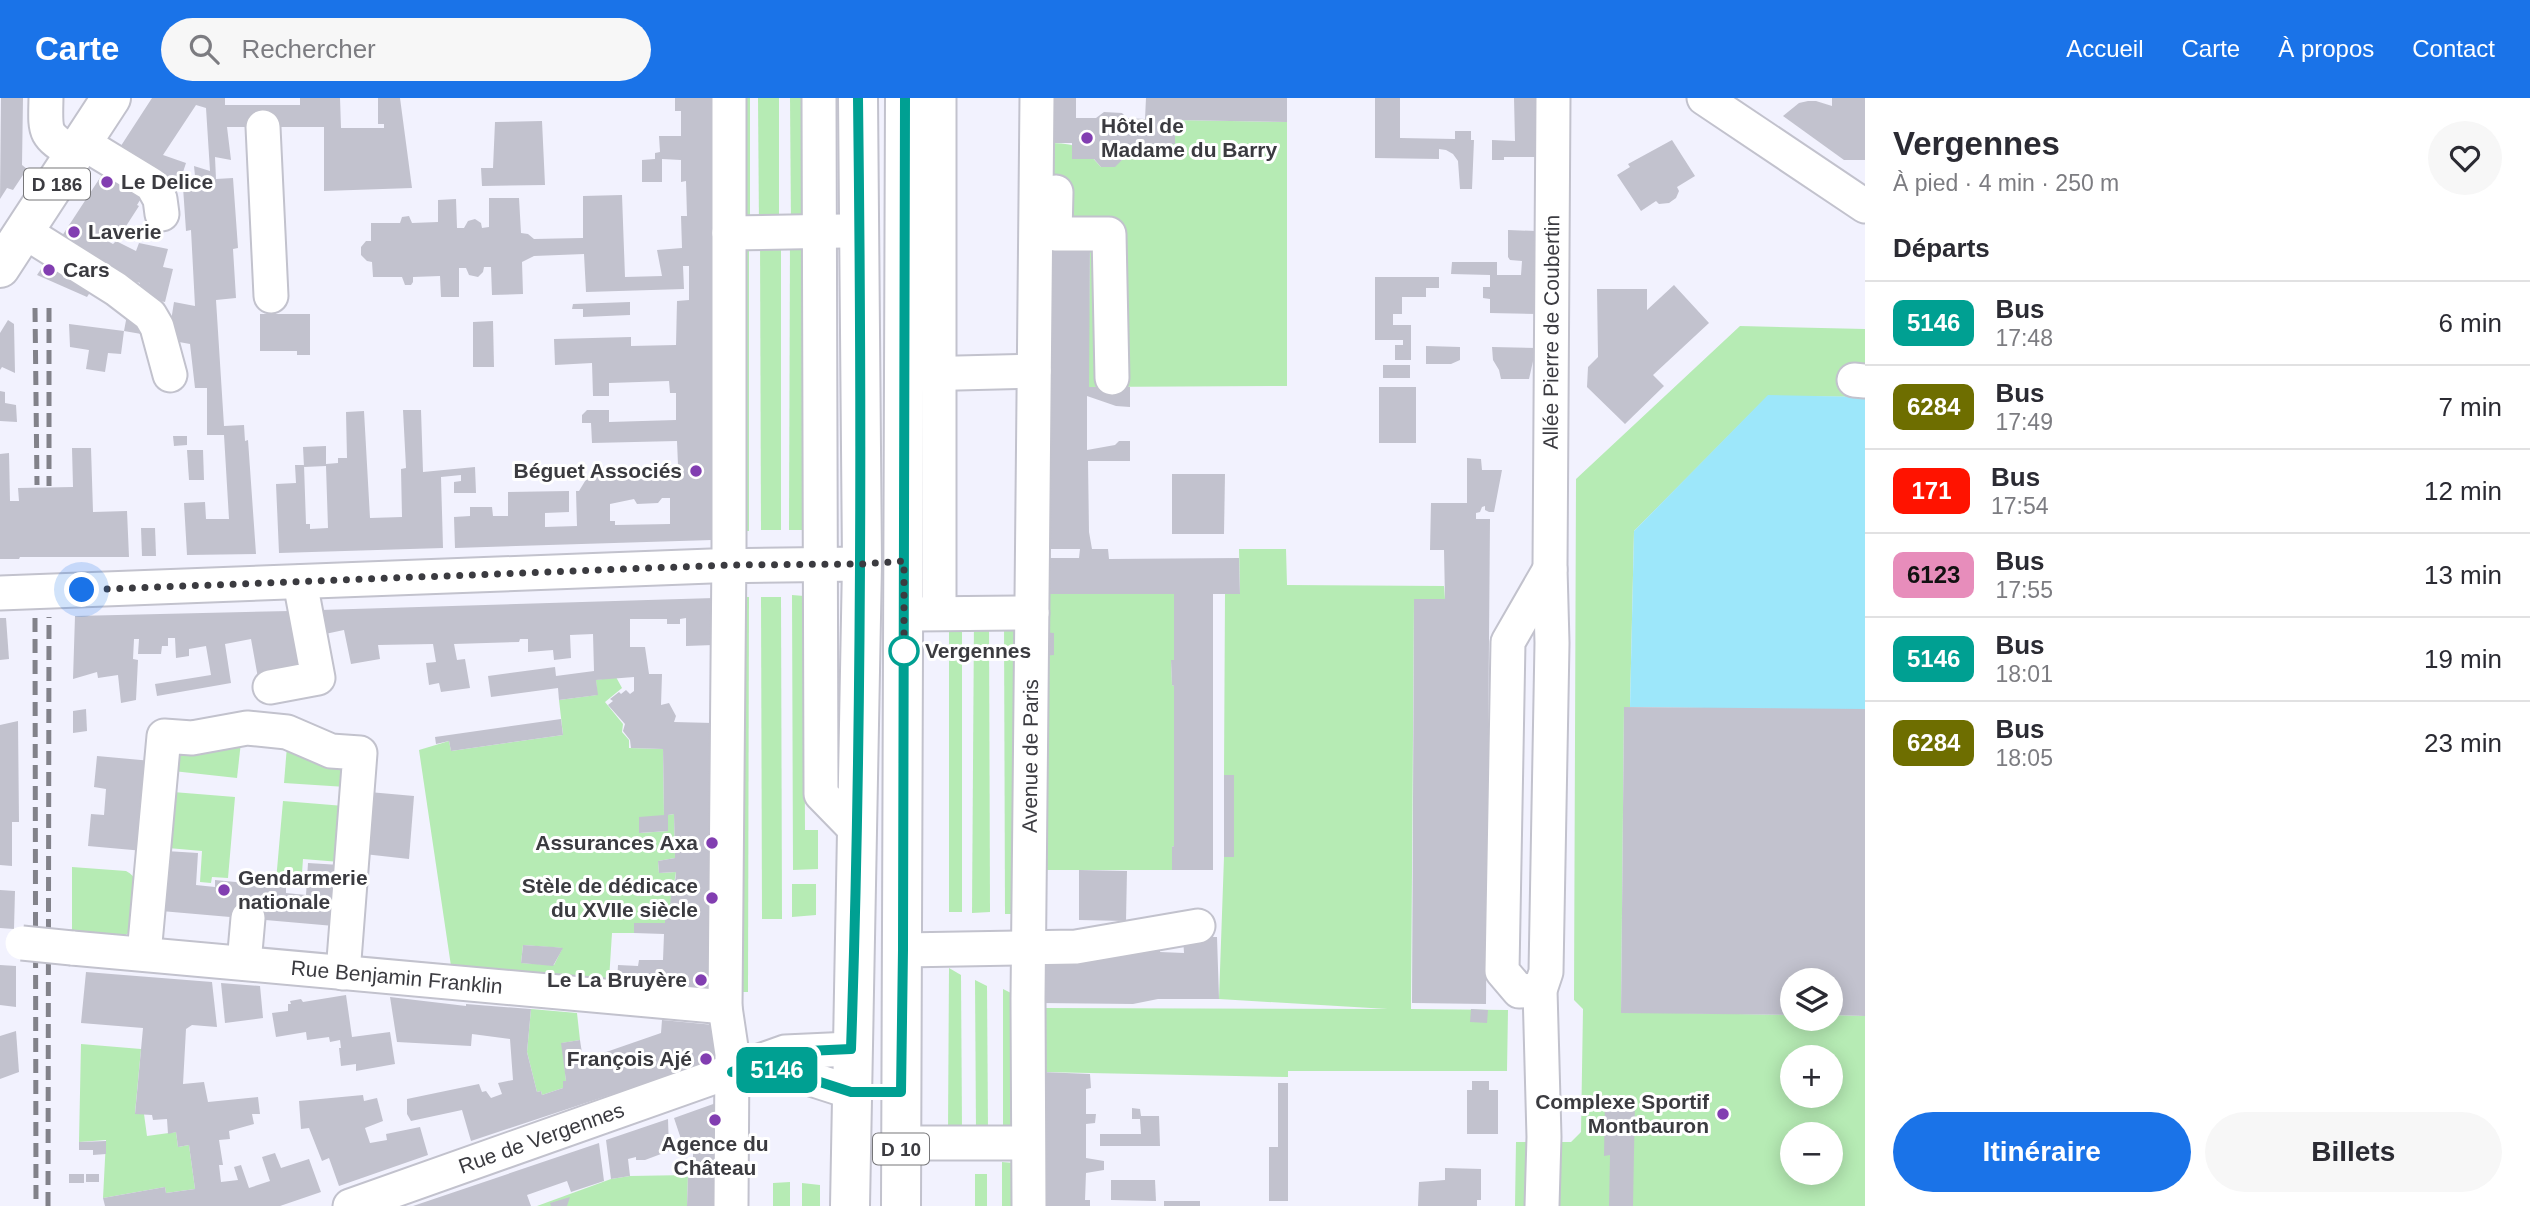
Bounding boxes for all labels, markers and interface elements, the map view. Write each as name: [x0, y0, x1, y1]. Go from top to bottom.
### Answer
search box: [161, 18, 651, 81]
text: Carte: [35, 30, 119, 67]
icon: search: [185, 30, 223, 68]
text: Rechercher: [241, 34, 376, 64]
text: Accueil: [2066, 35, 2144, 62]
text: Carte: [2182, 35, 2240, 62]
text: À propos: [2278, 35, 2374, 62]
text: Contact: [2412, 35, 2495, 62]
place label: Hôtel de Madame du Barry: [1101, 114, 1278, 161]
button: heart: [2428, 121, 2502, 195]
text: Vergennes: [1893, 125, 2060, 162]
marker: Hôtel de Madame du Barry: [1079, 130, 1095, 146]
road number: D 186: [24, 169, 90, 200]
place label: Le Delice: [121, 170, 213, 193]
text: À pied · 4 min · 250 m: [1893, 170, 2119, 196]
marker: Le Delice: [99, 174, 115, 190]
street label: Allée Pierre de Coubertin: [1539, 215, 1563, 450]
place label: Laverie: [88, 220, 162, 243]
marker: Laverie: [66, 224, 82, 240]
text: Départs: [1893, 233, 1990, 263]
place label: Cars: [63, 258, 110, 281]
marker: Cars: [41, 262, 57, 278]
text: Bus: [1995, 294, 2045, 324]
text: 6 min: [2438, 308, 2502, 338]
text: 5146: [1907, 309, 1960, 336]
text: 17:48: [1995, 325, 2053, 351]
text: Bus: [1995, 378, 2045, 408]
text: 7 min: [2438, 392, 2502, 422]
text: 6284: [1907, 393, 1960, 420]
text: 17:49: [1995, 409, 2053, 435]
place label: Béguet Associés: [514, 459, 682, 482]
text: Bus: [1991, 462, 2040, 492]
marker: Béguet Associés: [688, 463, 704, 479]
text: 12 min: [2424, 476, 2502, 506]
text: 171: [1911, 477, 1952, 504]
text: 17:54: [1991, 493, 2049, 519]
text: Bus: [1995, 546, 2045, 576]
text: 13 min: [2424, 560, 2502, 590]
text: 6123: [1907, 561, 1960, 588]
your location: [64, 572, 99, 607]
text: 17:55: [1995, 577, 2053, 603]
text: Bus: [1995, 630, 2045, 660]
marker: Vergennes: [889, 636, 919, 666]
place label: Vergennes: [925, 639, 1031, 662]
text: 19 min: [2424, 644, 2502, 674]
text: 5146: [1907, 645, 1960, 672]
text: 18:01: [1995, 661, 2053, 687]
street label: Avenue de Paris: [1018, 679, 1042, 833]
text: Bus: [1995, 714, 2045, 744]
text: 23 min: [2424, 728, 2502, 758]
text: 6284: [1907, 729, 1960, 756]
text: 18:05: [1995, 745, 2053, 771]
place label: Assurances Axa: [535, 831, 698, 854]
marker: Assurances Axa: [704, 835, 720, 851]
place label: Gendarmerie nationale: [238, 866, 368, 913]
place label: Stèle de dédicace du XVIIe siècle: [522, 874, 698, 921]
marker: Gendarmerie nationale: [216, 882, 232, 898]
marker: Stèle de dédicace du XVIIe siècle: [704, 890, 720, 906]
street label: Rue Benjamin Franklin: [290, 956, 504, 998]
place label: Le La Bruyère: [547, 968, 687, 991]
map controls: [1780, 968, 1843, 1185]
button: layers: [1780, 968, 1843, 1031]
marker: Le La Bruyère: [693, 972, 709, 988]
button: +: [1780, 1045, 1843, 1108]
place label: François Ajé: [567, 1047, 692, 1070]
line badge: 5146: [728, 1047, 826, 1093]
marker: François Ajé: [698, 1051, 714, 1067]
text: 5146: [750, 1056, 804, 1083]
place label: Complexe Sportif Montbauron: [1535, 1090, 1710, 1137]
street label: Rue de Vergennes: [455, 1098, 627, 1178]
marker: Complexe Sportif Montbauron: [1715, 1106, 1731, 1122]
marker: Agence du Château: [707, 1112, 723, 1128]
button: Itinéraire: [1893, 1112, 2191, 1192]
button: Billets: [2205, 1112, 2502, 1192]
button: −: [1780, 1122, 1843, 1185]
place label: Agence du Château: [661, 1132, 769, 1179]
road number: D 10: [873, 1134, 929, 1164]

